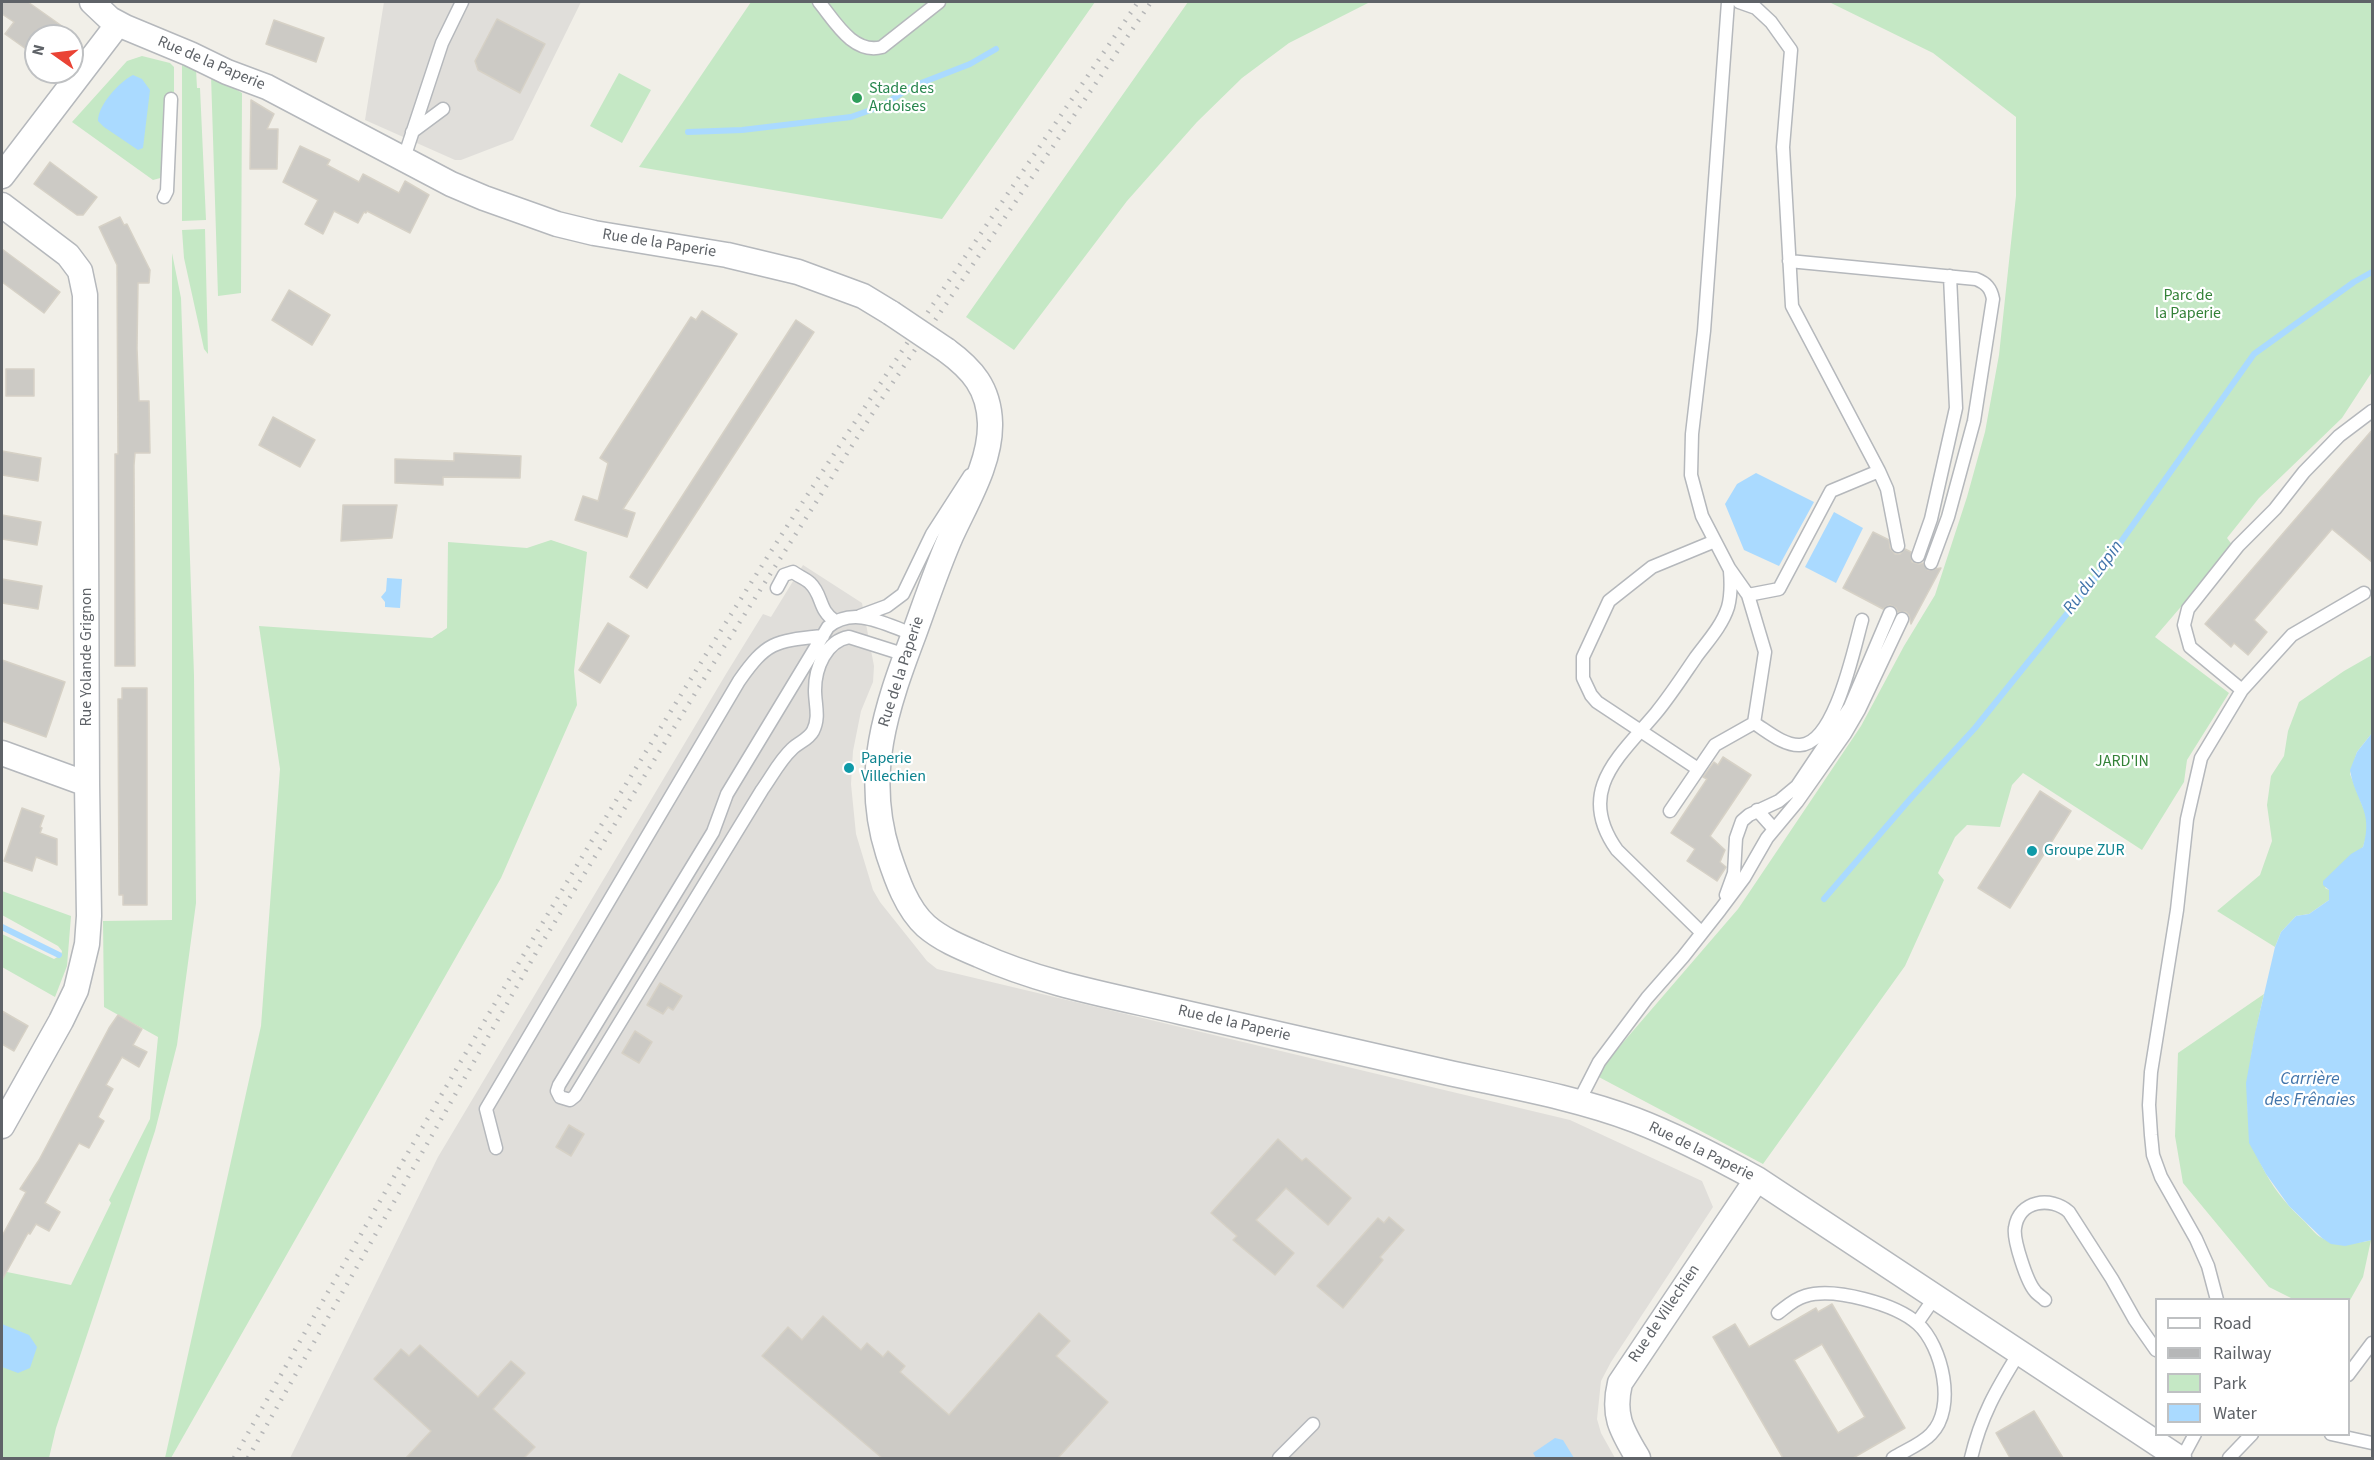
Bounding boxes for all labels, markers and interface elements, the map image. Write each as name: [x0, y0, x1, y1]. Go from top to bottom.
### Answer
north arrow: [24, 24, 84, 84]
street label: Rue de la Paperie: [154, 33, 268, 95]
text: N: [27, 42, 50, 58]
place label: Stade des Ardoises: [869, 79, 934, 117]
marker: Stade des Ardoises: [850, 91, 864, 105]
street label: Rue de la Paperie: [601, 226, 717, 262]
park label: Parc de la Paperie: [2155, 286, 2221, 324]
water label: Ru du Lapin: [2059, 537, 2129, 619]
street label: Rue Yolande Grignon: [77, 587, 97, 727]
street label: Rue de la Paperie: [875, 614, 929, 730]
place label: Paperie Villechien: [861, 749, 926, 787]
park label: JARD'IN: [2095, 752, 2149, 772]
marker: Paperie Villechien: [842, 761, 856, 775]
place label: Groupe ZUR: [2044, 841, 2125, 861]
marker: Groupe ZUR: [2025, 844, 2039, 858]
street label: Rue de la Paperie: [1176, 1002, 1292, 1046]
water label: Carrière des Frênaies: [2264, 1069, 2356, 1112]
street label: Rue de la Paperie: [1645, 1118, 1757, 1186]
street label: Rue de Villechien: [1625, 1261, 1705, 1367]
legend: [2155, 1298, 2350, 1436]
text: Road: [2213, 1311, 2252, 1336]
text: Railway: [2213, 1341, 2272, 1366]
text: Park: [2213, 1371, 2247, 1396]
text: Water: [2213, 1401, 2257, 1426]

